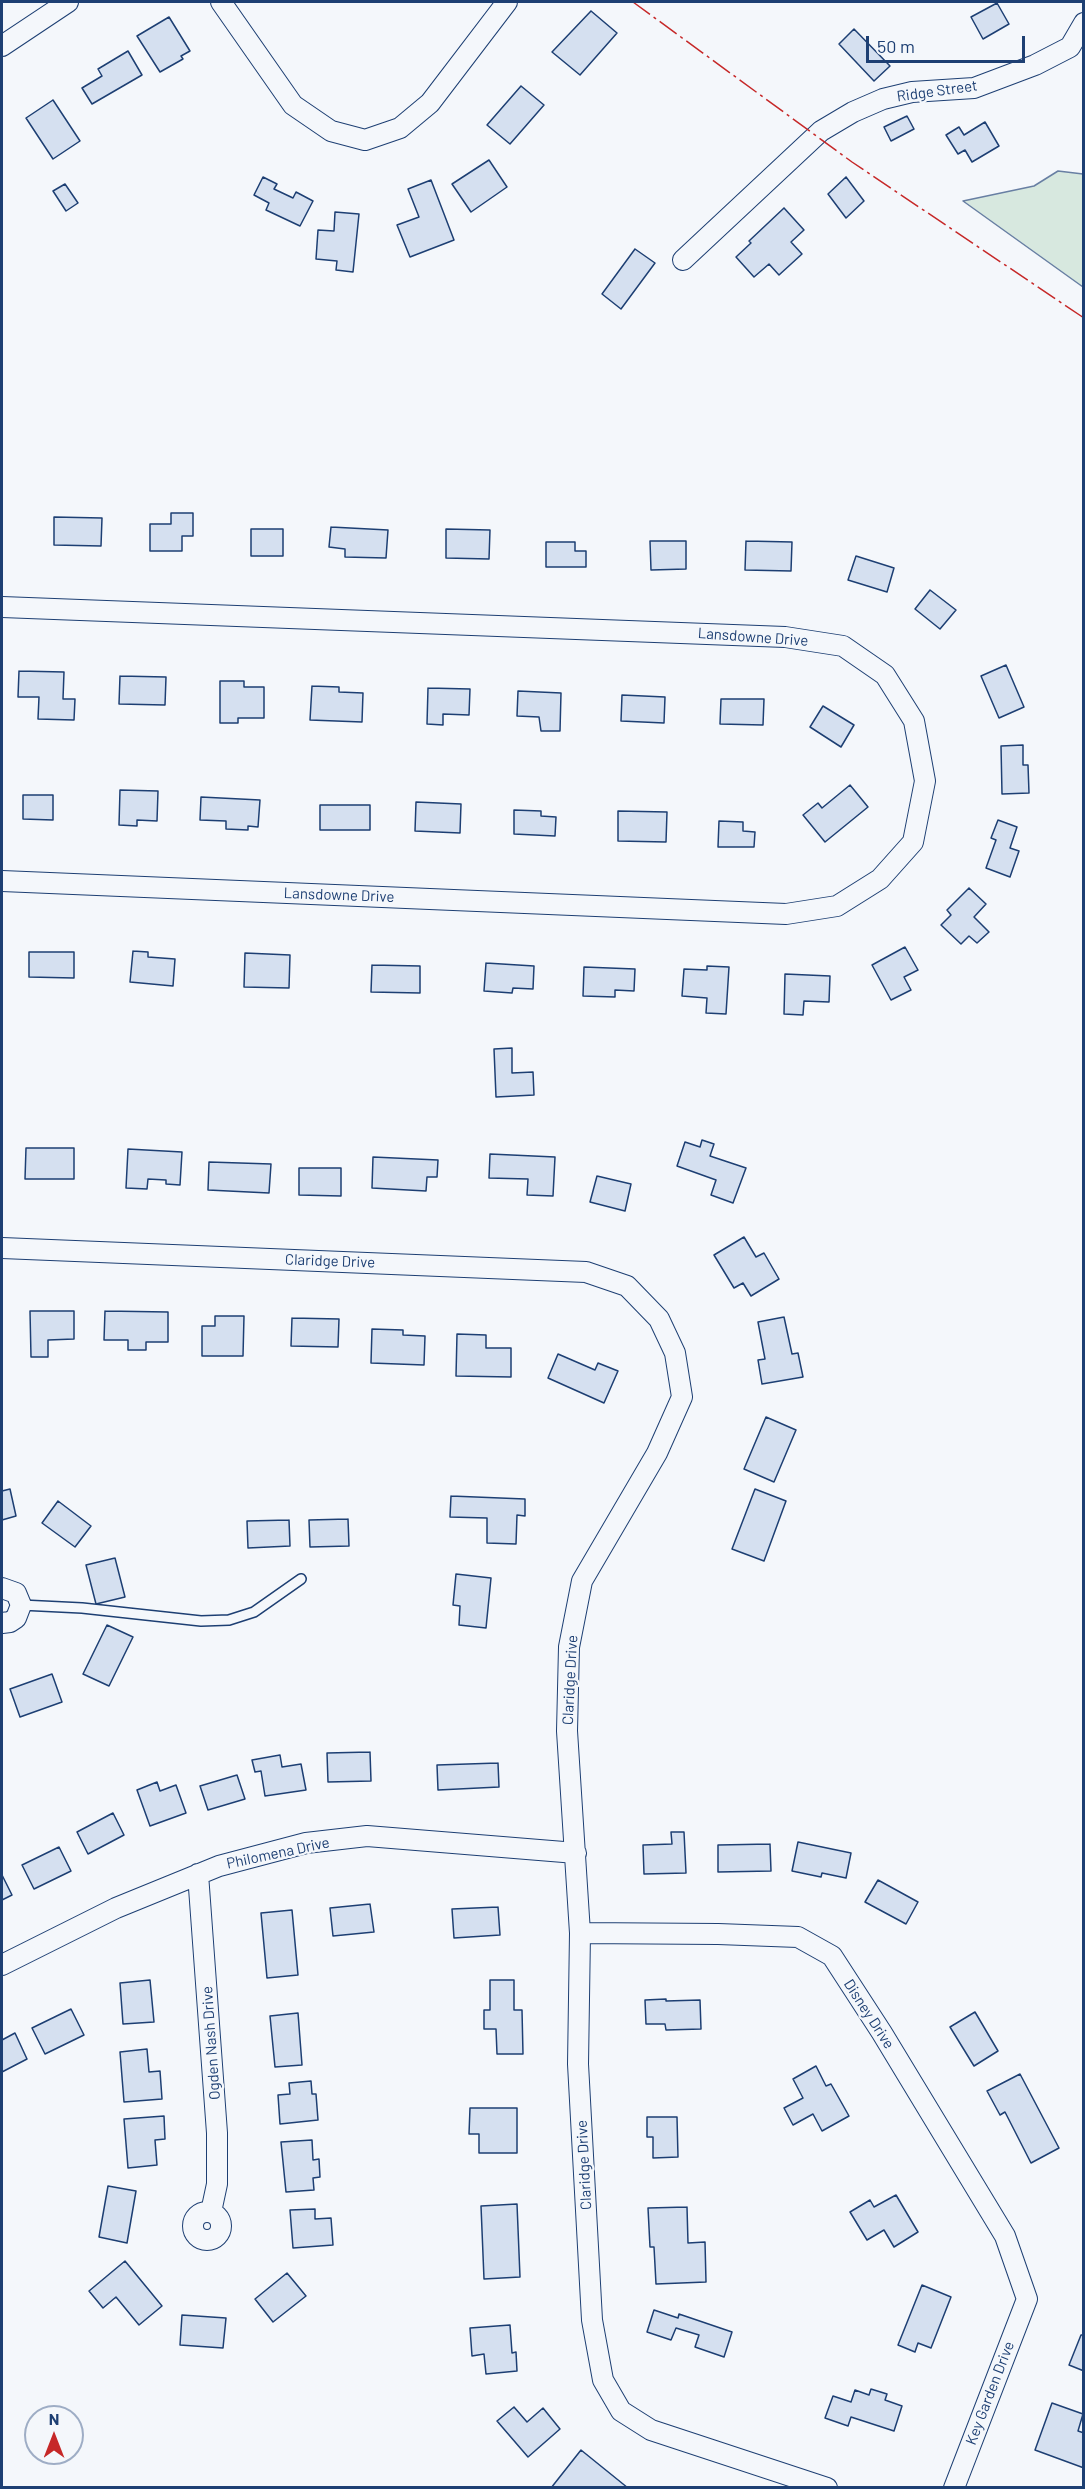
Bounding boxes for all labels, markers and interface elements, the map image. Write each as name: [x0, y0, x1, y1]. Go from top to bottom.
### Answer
scale bar: [869, 24, 1028, 62]
text: 50 m: [877, 35, 915, 57]
street label: Ridge Street: [896, 76, 978, 106]
street label: Lansdowne Drive: [697, 624, 809, 650]
street label: Lansdowne Drive: [283, 884, 395, 906]
street label: Claridge Drive: [285, 1250, 375, 1272]
street label: Claridge Drive: [559, 1635, 581, 1725]
street label: Philomena Drive: [225, 1833, 331, 1873]
street label: Disney Drive: [840, 1976, 898, 2052]
street label: Ogden Nash Drive: [198, 1986, 224, 2100]
street label: Claridge Drive: [573, 2120, 595, 2210]
street label: Key Garden Drive: [962, 2339, 1018, 2447]
north arrow: [24, 2405, 84, 2465]
text: N: [49, 2409, 59, 2428]

